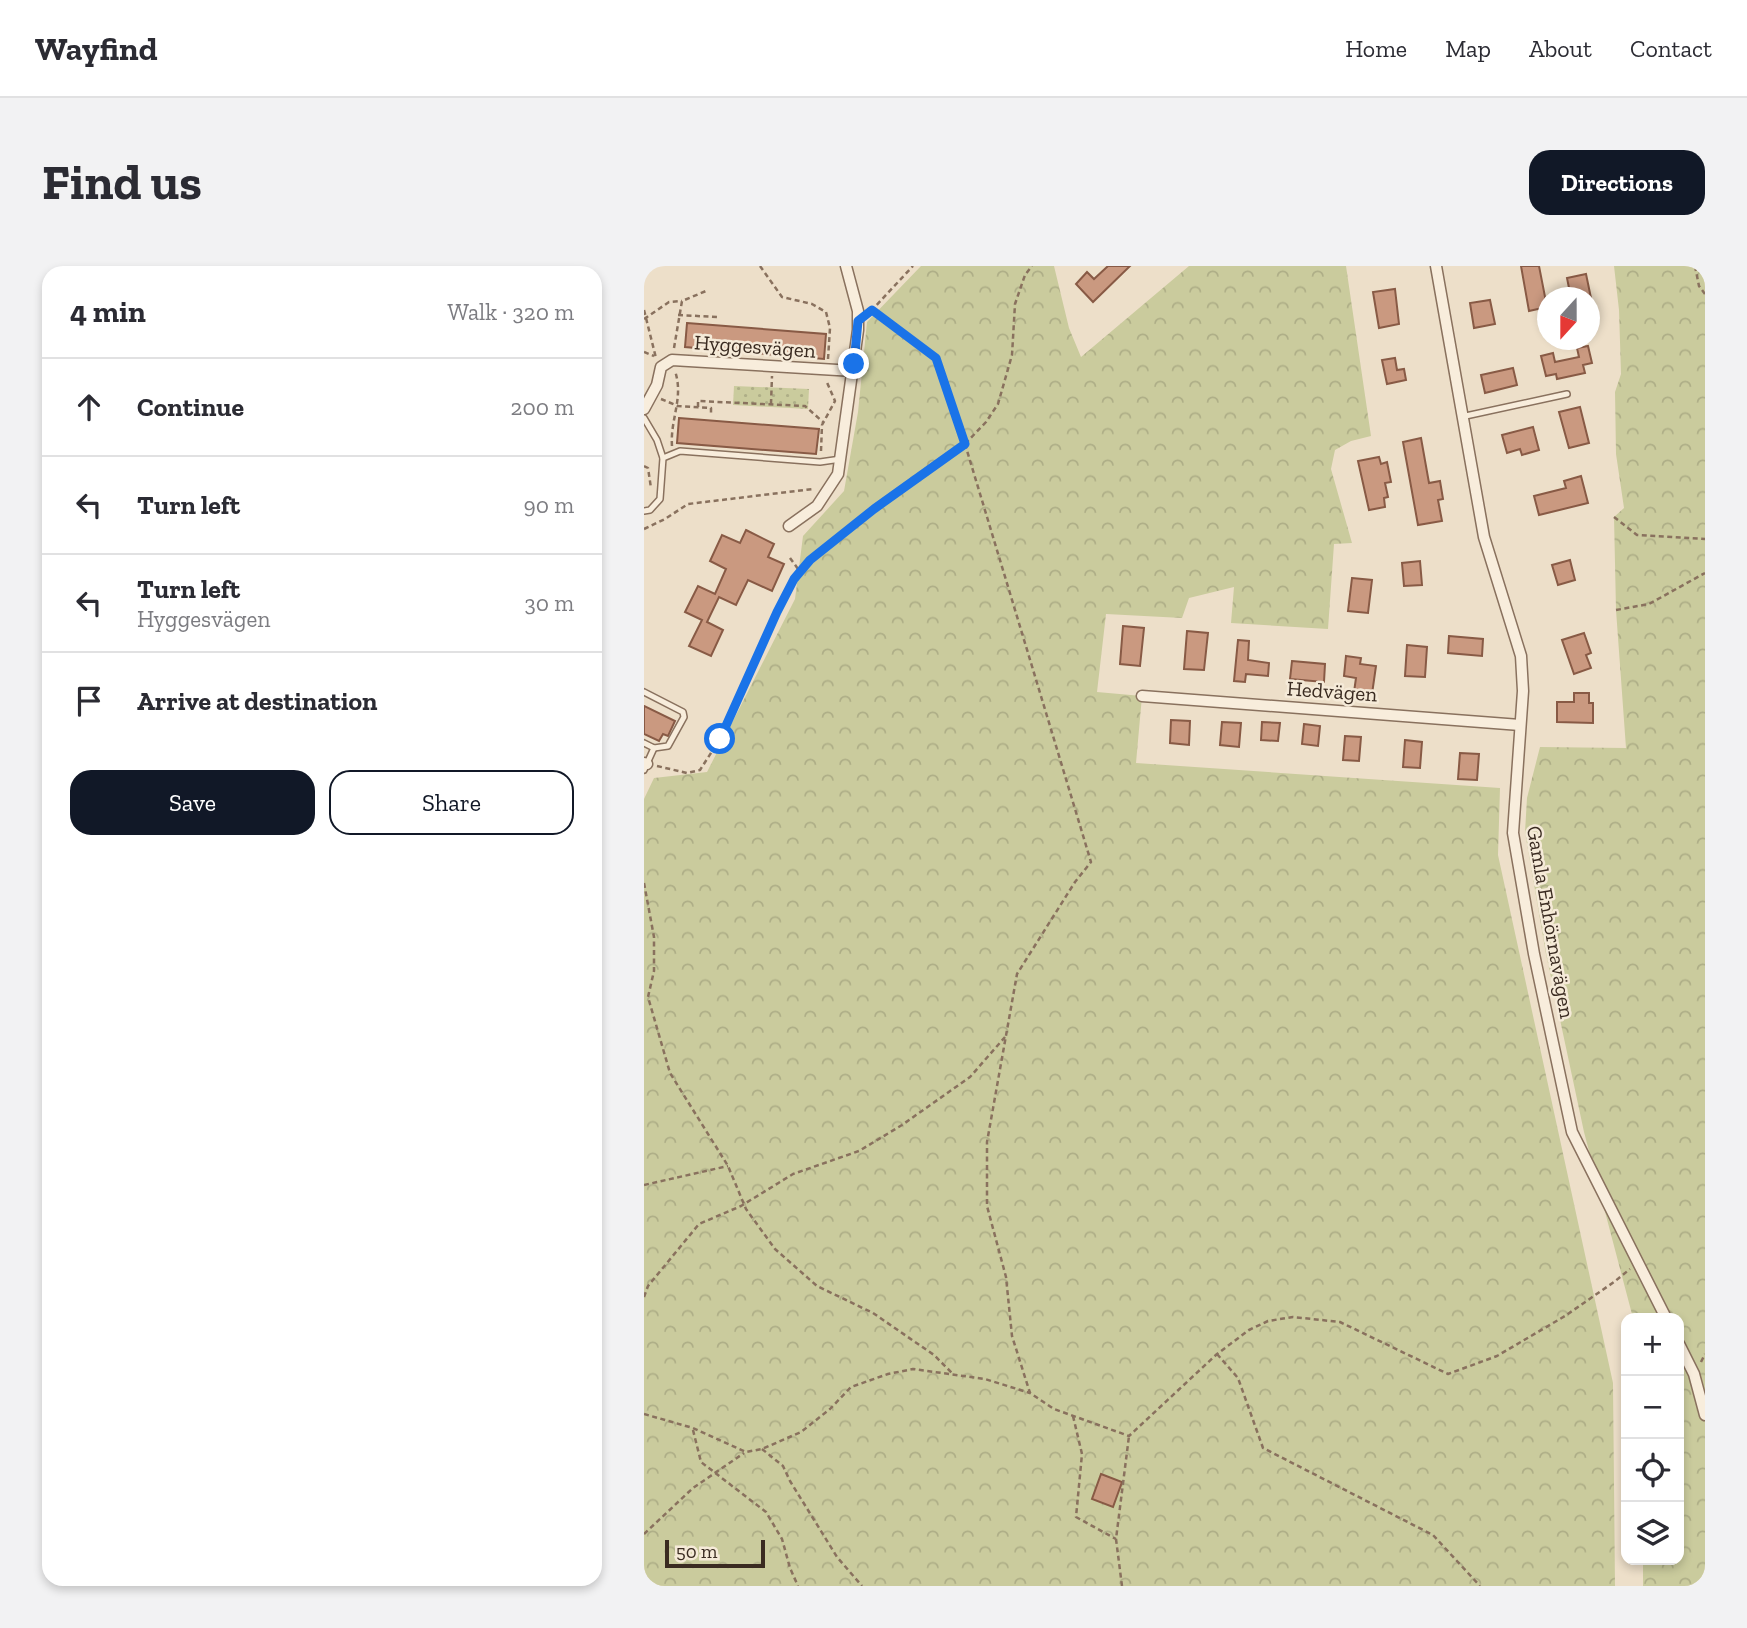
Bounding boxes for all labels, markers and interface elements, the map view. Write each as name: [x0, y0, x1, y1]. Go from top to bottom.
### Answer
text: Wayfind: [35, 29, 158, 68]
text: Home: [1345, 34, 1407, 63]
text: Map: [1445, 34, 1491, 63]
text: About: [1529, 34, 1592, 63]
text: Contact: [1630, 34, 1712, 63]
button: Directions: [1529, 150, 1705, 215]
text: Find us: [42, 153, 202, 212]
north arrow: [1537, 287, 1600, 350]
text: 4 min: [70, 294, 146, 330]
text: Walk · 320 m: [447, 298, 574, 326]
street label: Hyggesvägen: [693, 329, 817, 363]
route end: [838, 348, 869, 379]
icon: ahead: [70, 388, 108, 426]
text: Continue: [137, 391, 244, 423]
text: 200 m: [511, 393, 574, 421]
icon: left: [70, 486, 108, 524]
text: Turn left: [137, 489, 240, 521]
text: 90 m: [523, 491, 574, 519]
text: Turn left: [137, 573, 240, 605]
icon: left: [70, 584, 108, 622]
text: 30 m: [524, 589, 574, 617]
text: Hyggesvägen: [137, 605, 271, 633]
street label: Hedvägen: [1286, 675, 1378, 707]
icon: arrive: [70, 682, 108, 720]
text: Arrive at destination: [137, 685, 377, 717]
route start: [704, 723, 735, 754]
button: Save: [70, 770, 315, 835]
button: Share: [329, 770, 574, 835]
street label: Gamla Enhörnavägen: [1522, 824, 1580, 1020]
map controls: [1621, 1313, 1684, 1565]
button: +: [1621, 1313, 1684, 1376]
button: −: [1621, 1376, 1684, 1439]
button: locate: [1621, 1439, 1684, 1502]
button: layers: [1621, 1502, 1684, 1565]
scale bar: [665, 1537, 765, 1569]
text: 50 m: [676, 1540, 717, 1563]

